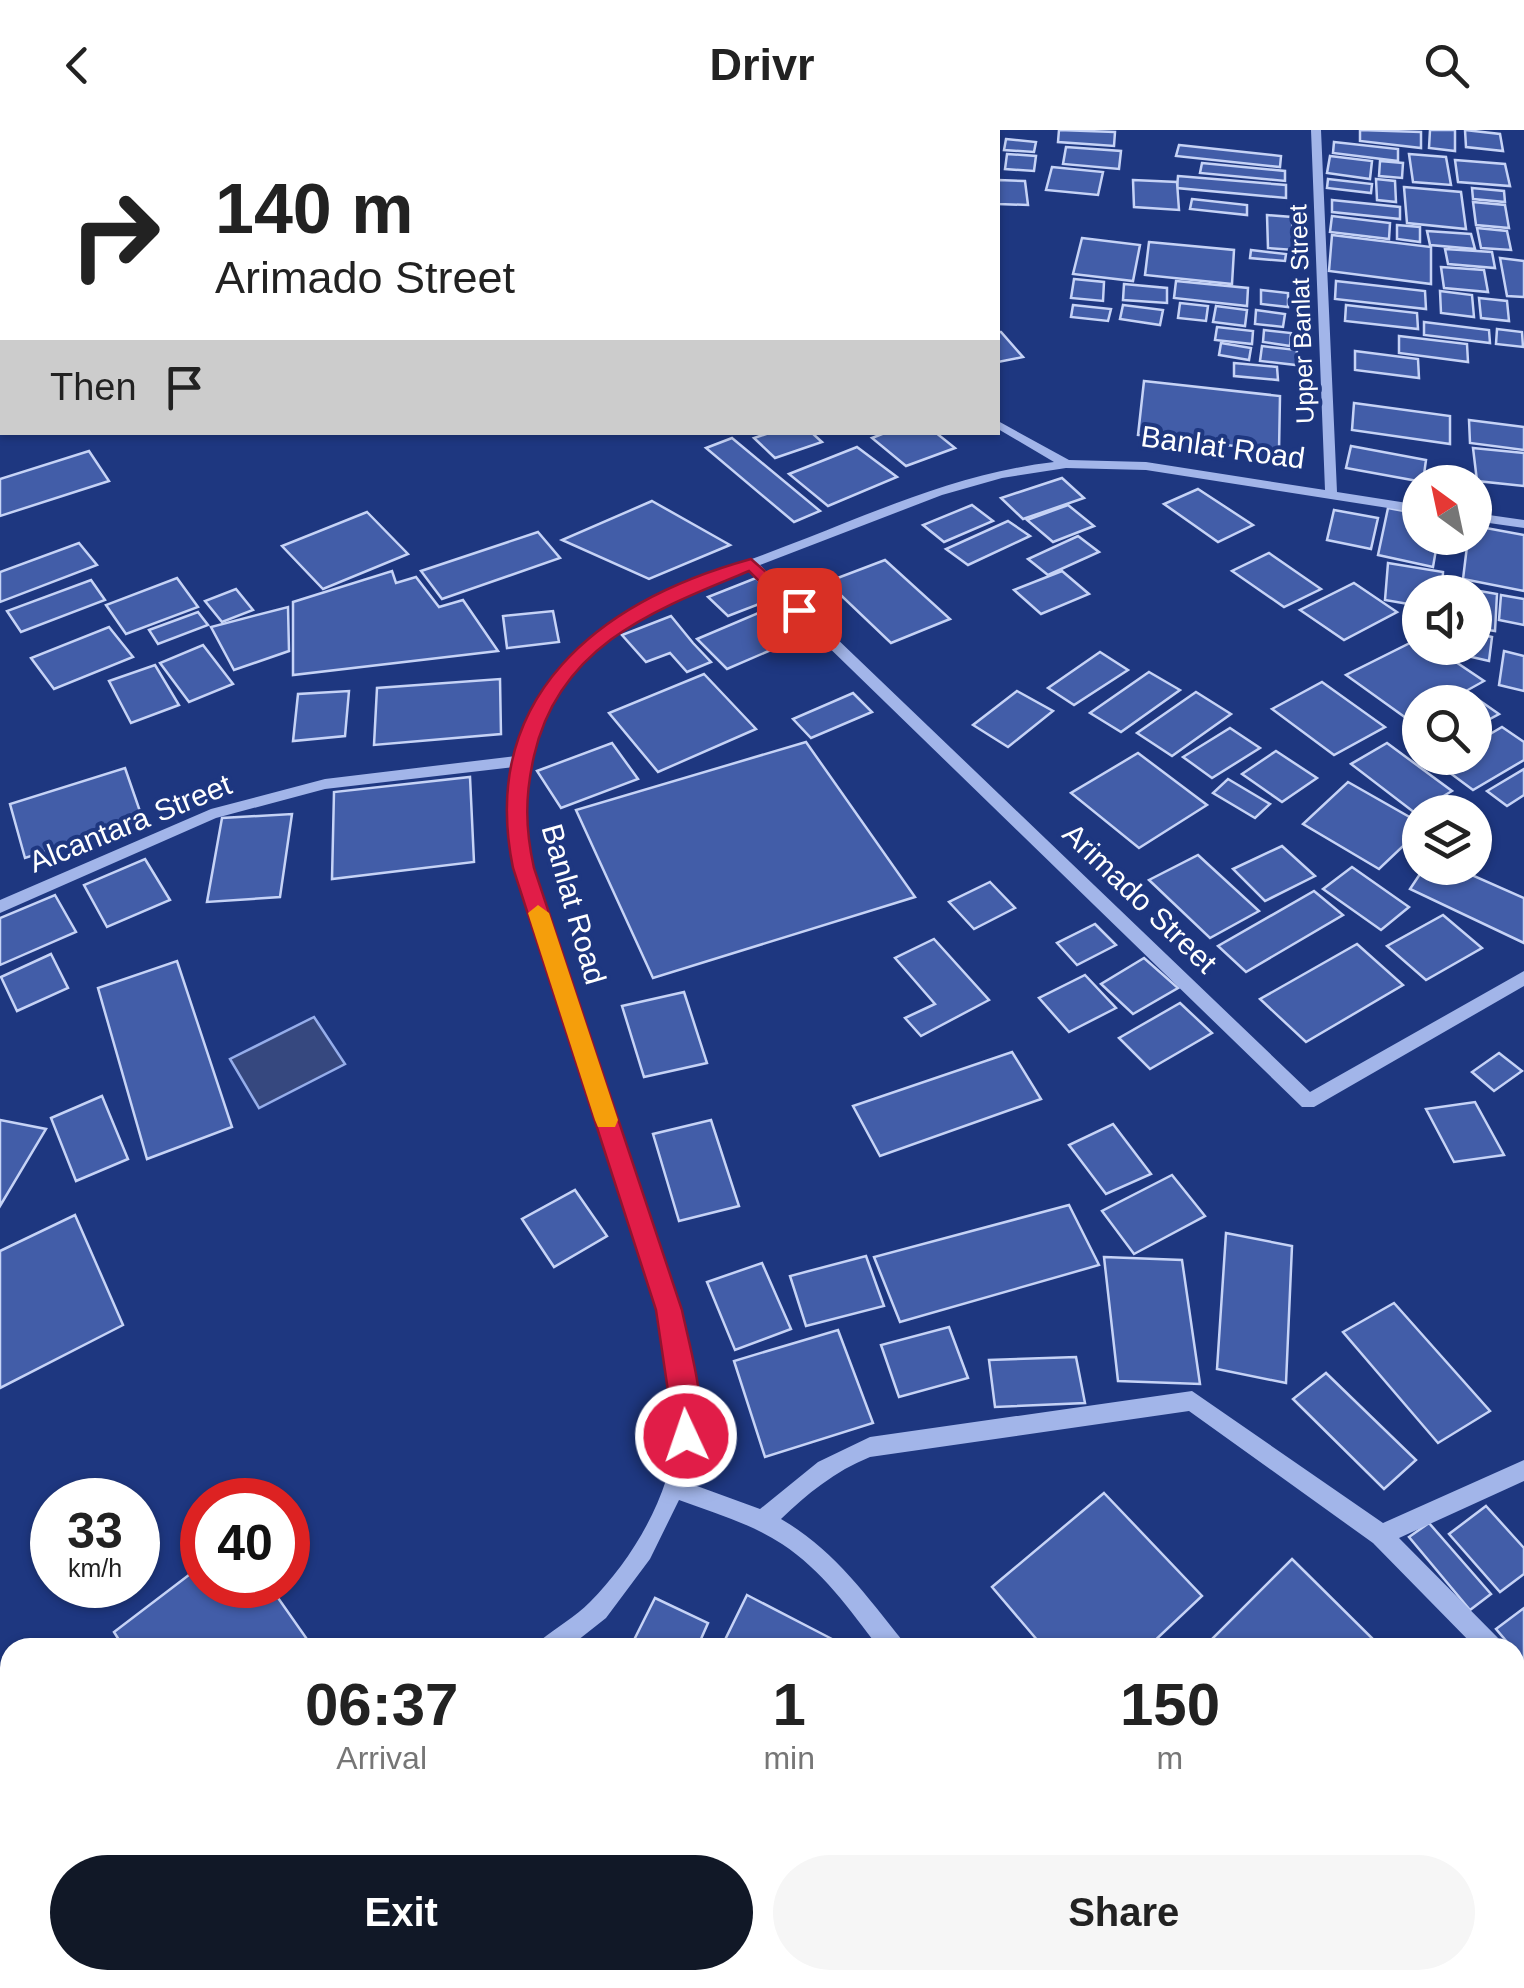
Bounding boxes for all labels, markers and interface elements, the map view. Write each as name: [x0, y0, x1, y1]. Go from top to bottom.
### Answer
icon: back: [50, 38, 105, 93]
icon: search: [1419, 38, 1474, 93]
text: Drivr: [709, 39, 815, 90]
icon: right: [50, 170, 180, 300]
text: 140 m: [215, 170, 413, 248]
street label: Upper Banlat Street: [1283, 204, 1319, 424]
text: Arimado Street: [215, 252, 515, 303]
icon: arrive: [157, 360, 212, 415]
text: Then: [50, 366, 137, 408]
street label: Banlat Road: [1139, 419, 1307, 475]
north arrow: [1402, 465, 1492, 555]
map controls: [1402, 465, 1492, 885]
pin: [757, 568, 842, 653]
button: sound: [1402, 575, 1492, 665]
icon: arrive: [772, 583, 827, 638]
button: search: [1402, 685, 1492, 775]
street label: Alcantara Street: [24, 767, 237, 879]
button: layers: [1402, 795, 1492, 885]
street label: Arimado Street: [1057, 817, 1224, 980]
street label: Banlat Road: [535, 820, 613, 988]
position arrow: [634, 1384, 738, 1488]
speed limit sign: 40: [180, 1478, 310, 1608]
text: 33: [67, 1503, 123, 1559]
text: km/h: [68, 1554, 122, 1582]
text: 06:37: [305, 1671, 458, 1738]
text: 1: [772, 1671, 806, 1738]
text: 150: [1120, 1671, 1220, 1738]
text: Arrival: [336, 1740, 427, 1776]
text: min: [763, 1740, 815, 1776]
text: m: [1157, 1740, 1183, 1776]
button: Exit: [50, 1855, 753, 1970]
button: Share: [773, 1855, 1475, 1970]

